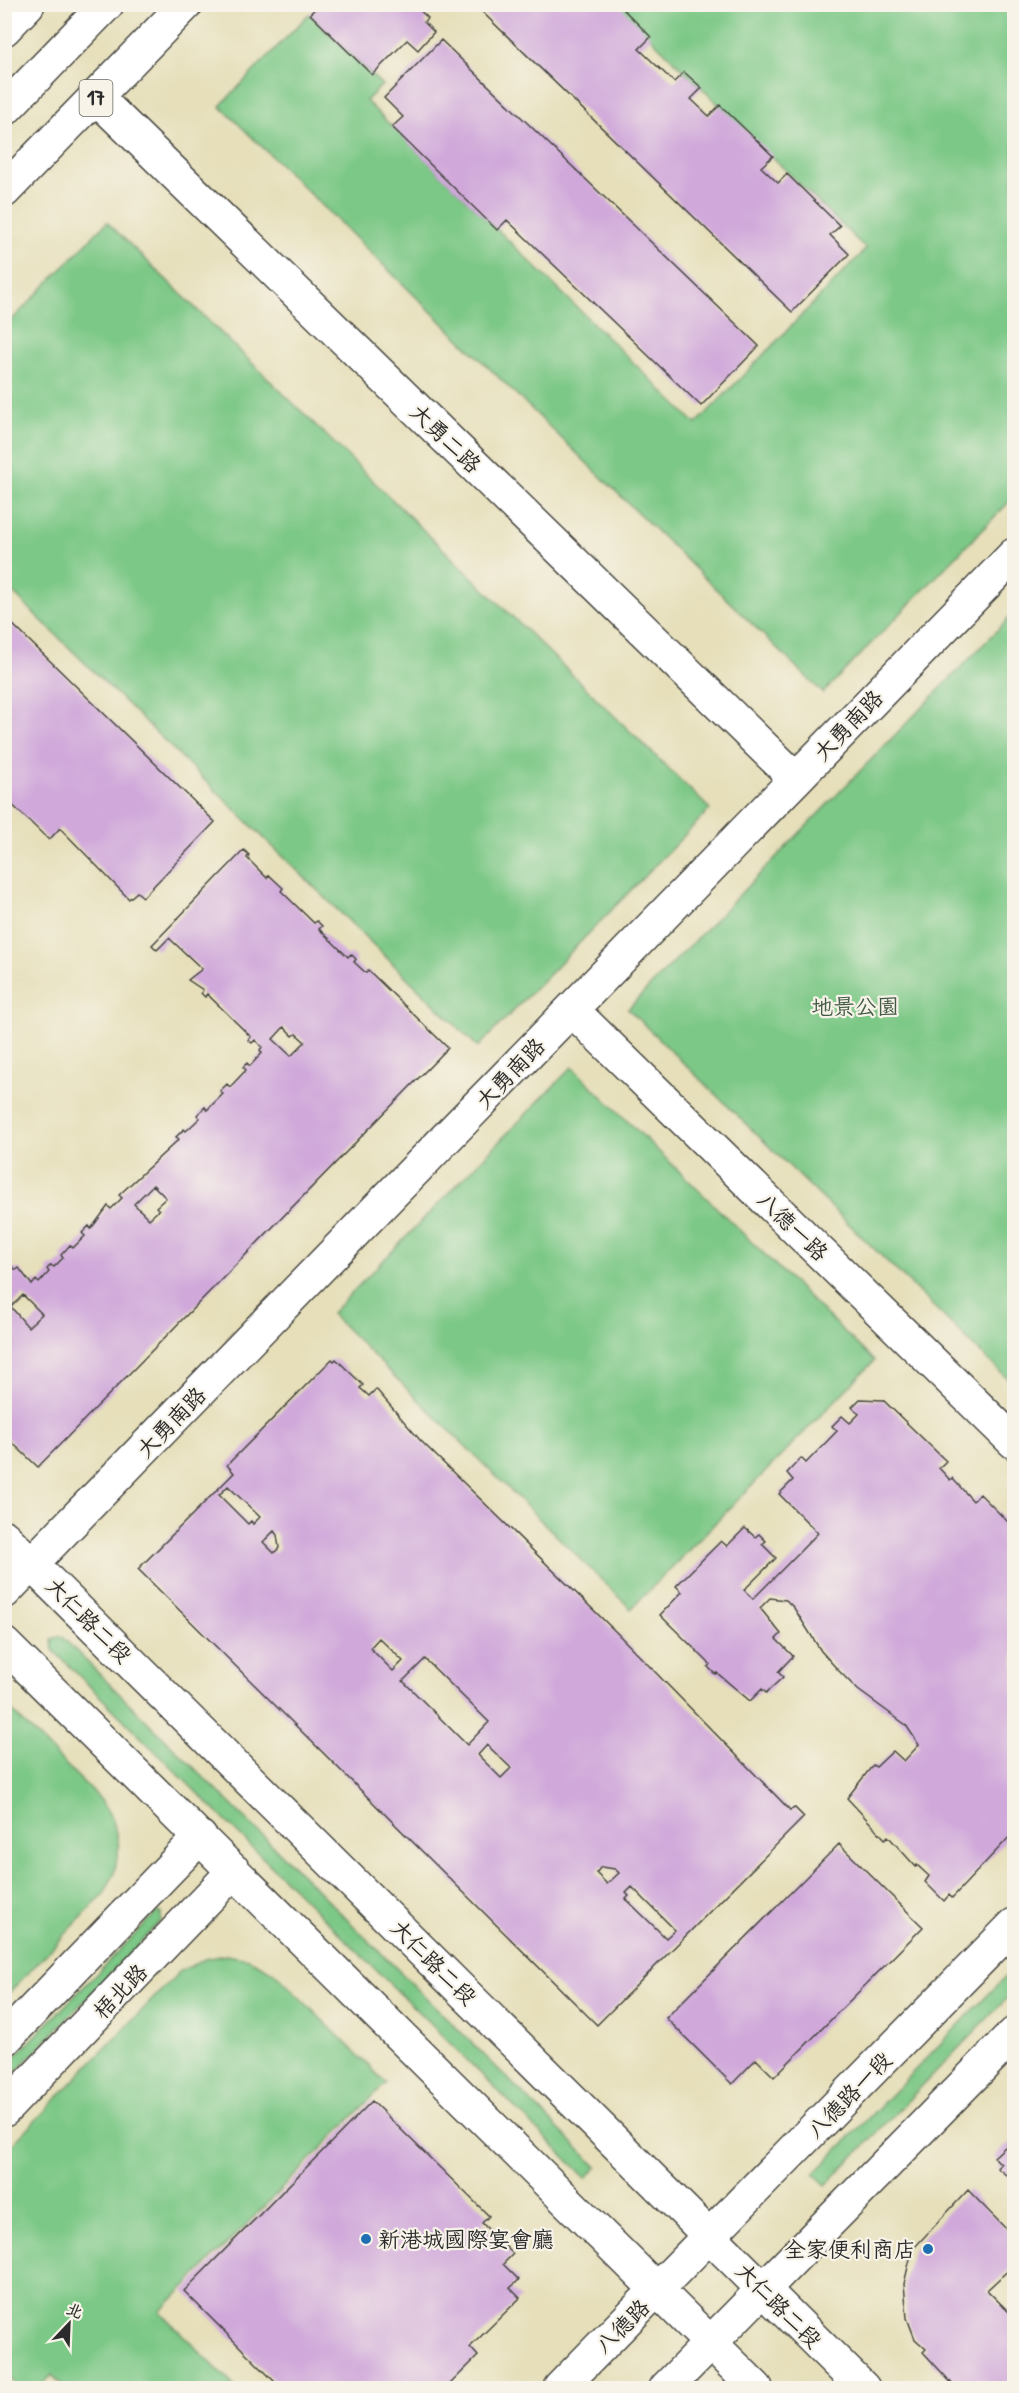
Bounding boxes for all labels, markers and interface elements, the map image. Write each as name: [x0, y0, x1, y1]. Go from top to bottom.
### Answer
road number: 17: [80, 80, 112, 116]
street label: 大勇二路: [404, 397, 488, 479]
street label: 大勇南路: [807, 683, 889, 767]
park label: 地景公園: [811, 991, 899, 1021]
street label: 大勇南路: [469, 1031, 551, 1115]
street label: 八德一路: [751, 1185, 835, 1267]
street label: 大勇南路: [130, 1380, 212, 1464]
street label: 大仁路二段: [39, 1570, 139, 1670]
street label: 大仁路二段: [384, 1912, 484, 2012]
street label: 梧北路: [86, 1957, 154, 2025]
street label: 八德路一段: [800, 2045, 898, 2145]
place label: 新港城國際宴會廳: [378, 2224, 554, 2254]
marker: 新港城國際宴會廳: [359, 2232, 373, 2246]
place label: 全家便利商店: [784, 2234, 916, 2264]
marker: 全家便利商店: [921, 2242, 935, 2256]
street label: 大仁路二段: [729, 2255, 829, 2355]
street label: 八德路: [588, 2292, 656, 2360]
north arrow: [39, 2294, 99, 2354]
text: 北: [63, 2297, 87, 2323]

